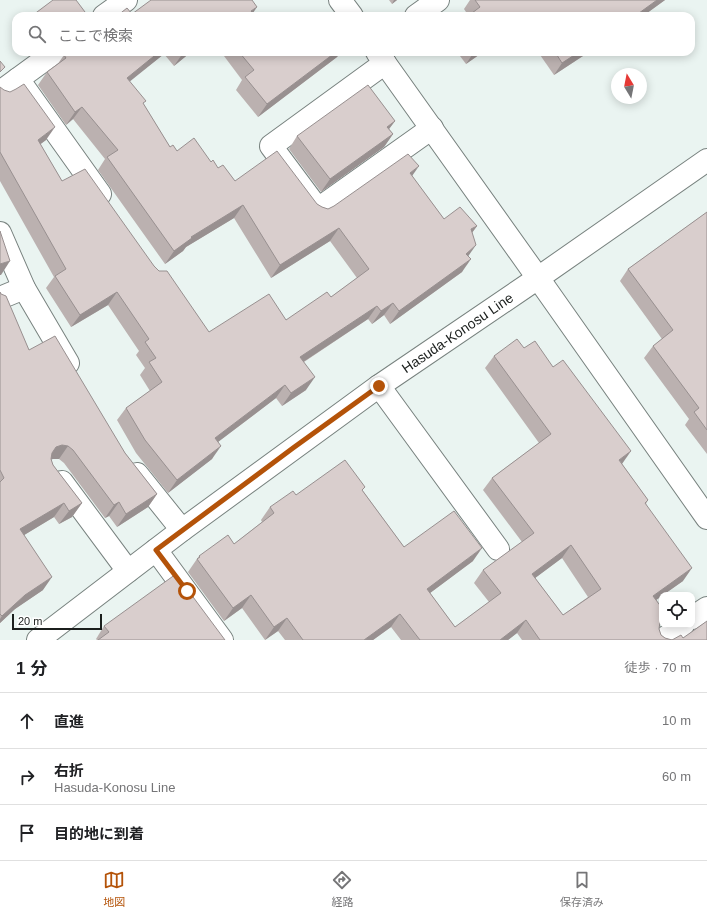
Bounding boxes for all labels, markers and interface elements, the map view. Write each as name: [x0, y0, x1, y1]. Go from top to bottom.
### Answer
search box: [12, 12, 695, 56]
icon: search: [26, 23, 48, 45]
text: ここで検索: [58, 27, 133, 44]
north arrow: [611, 68, 647, 104]
street label: Hasuda-Konosu Line: [399, 289, 516, 376]
route end: [370, 377, 388, 395]
route start: [178, 582, 196, 600]
map controls: [659, 592, 695, 628]
button: locate: [659, 592, 695, 628]
scale bar: [12, 612, 102, 631]
text: 20 m: [18, 615, 42, 627]
text: 1 分: [16, 659, 47, 678]
text: 徒歩 · 70 m: [625, 660, 691, 675]
icon: ahead: [16, 710, 38, 732]
text: 直進: [54, 713, 84, 730]
text: 10 m: [662, 713, 691, 728]
text: 右折: [54, 762, 84, 779]
icon: right: [16, 766, 38, 788]
text: 60 m: [662, 769, 691, 784]
text: Hasuda-Konosu Line: [54, 780, 175, 795]
icon: arrive: [16, 822, 38, 844]
text: 目的地に到着: [54, 825, 144, 842]
tab: 地図: [103, 869, 125, 909]
tab: 経路: [331, 869, 353, 909]
tab: 保存済み: [560, 869, 604, 909]

